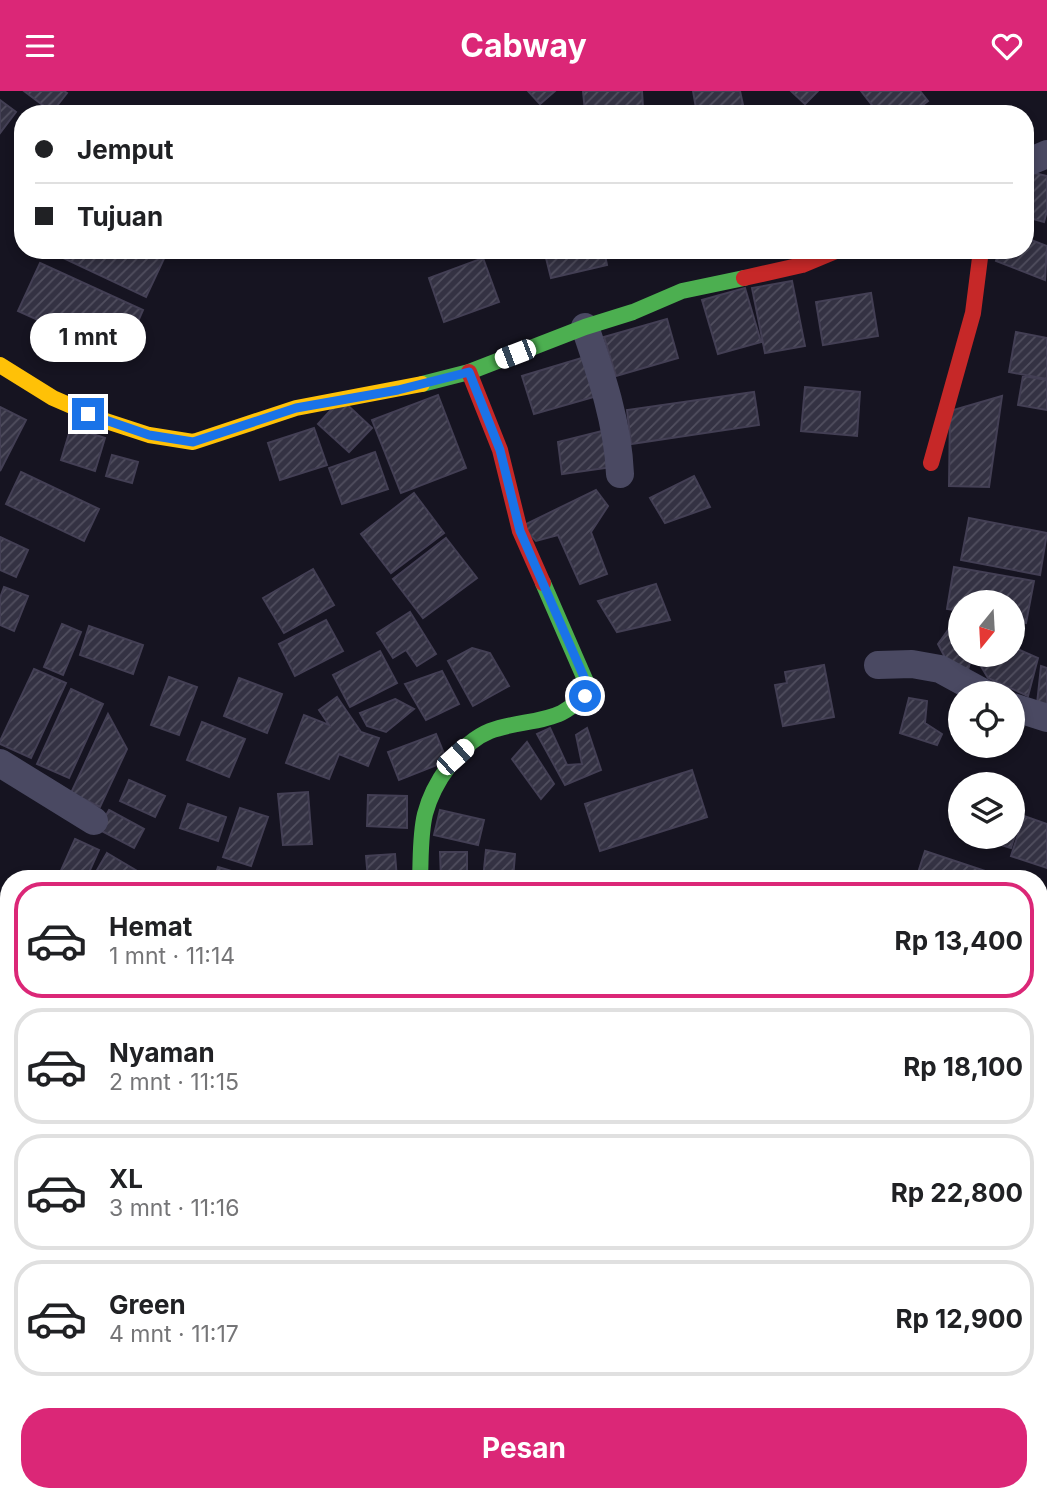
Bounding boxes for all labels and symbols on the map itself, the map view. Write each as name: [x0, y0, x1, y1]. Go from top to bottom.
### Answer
callout: 1 mnt: [30, 313, 146, 361]
car: [492, 337, 539, 371]
route end: [72, 398, 104, 430]
north arrow: [948, 590, 1026, 667]
route start: [569, 680, 601, 712]
car: [433, 735, 478, 779]

